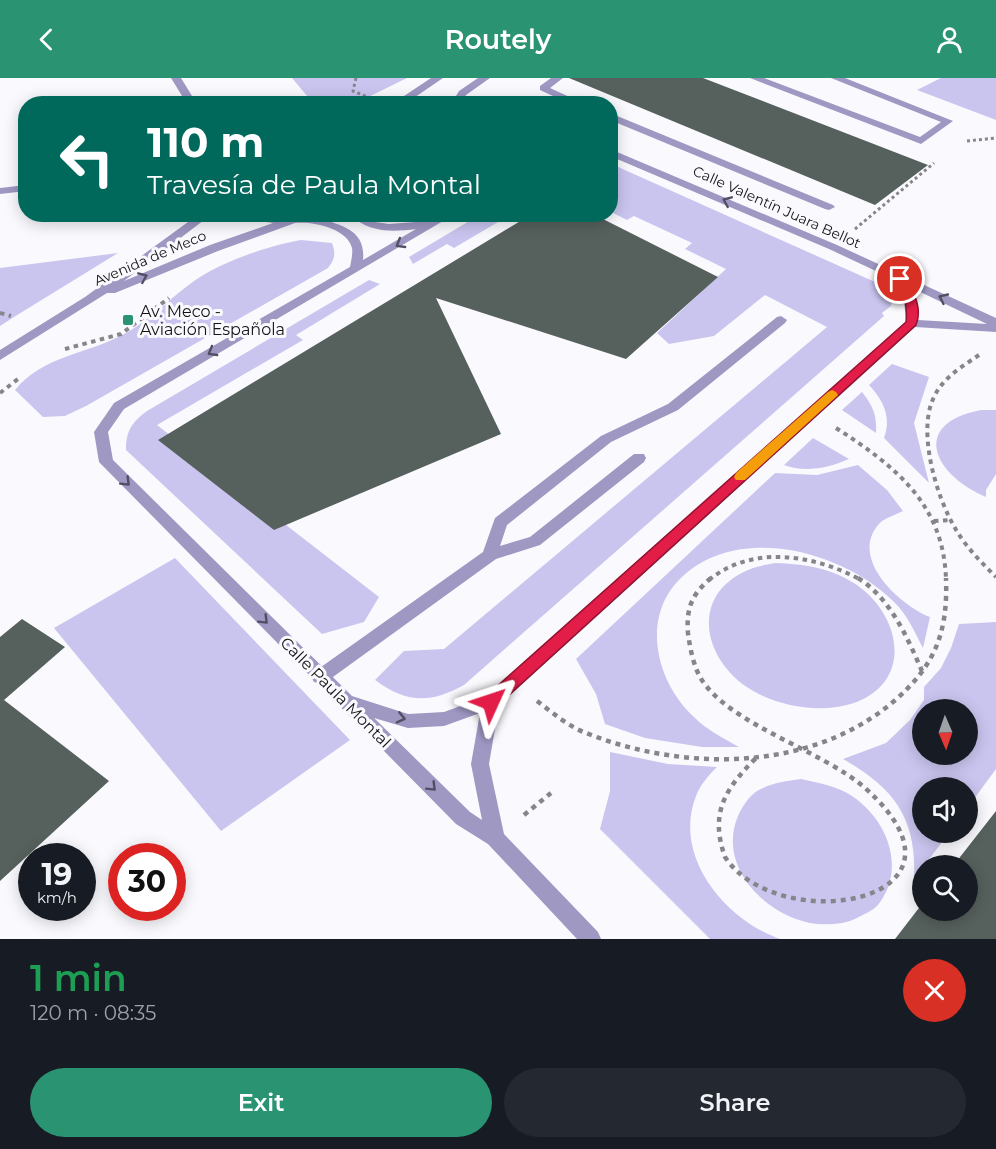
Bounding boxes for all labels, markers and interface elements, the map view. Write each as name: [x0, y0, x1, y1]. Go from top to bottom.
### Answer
icon: back: [30, 23, 63, 56]
text: Routely: [445, 23, 551, 56]
icon: person: [933, 23, 966, 56]
text: 110 m: [147, 116, 264, 168]
icon: left: [48, 120, 126, 198]
street label: Calle Valentín Juara Bellot: [690, 162, 864, 252]
text: Travesía de Paula Montal: [147, 168, 481, 201]
one-way arrow: [722, 196, 733, 208]
street label: Avenida de Meco: [91, 226, 209, 290]
one-way arrow: [396, 237, 406, 249]
pin: [874, 253, 925, 304]
icon: arrive: [883, 262, 916, 295]
one-way arrow: [137, 272, 148, 284]
one-way arrow: [938, 294, 949, 306]
place label: Av. Meco - Aviación Española: [140, 302, 285, 339]
marker: Av. Meco - Aviación Española: [121, 313, 135, 327]
one-way arrow: [208, 345, 219, 356]
one-way arrow: [119, 474, 130, 485]
one-way arrow: [256, 613, 267, 624]
street label: Calle Paula Montal: [276, 633, 395, 752]
position arrow: [459, 670, 523, 734]
north arrow: [912, 699, 978, 765]
map controls: [912, 699, 978, 921]
one-way arrow: [396, 711, 406, 724]
button: sound: [912, 777, 978, 843]
one-way arrow: [424, 779, 435, 790]
speed limit sign: 30: [108, 843, 186, 921]
button: search: [912, 855, 978, 921]
text: 19: [42, 856, 72, 893]
text: km/h: [37, 888, 77, 907]
text: 1 min: [30, 956, 127, 1000]
button: close: [903, 959, 966, 1022]
text: 120 m · 08:35: [30, 1001, 156, 1025]
button: Exit: [30, 1068, 492, 1137]
button: Share: [504, 1068, 966, 1137]

